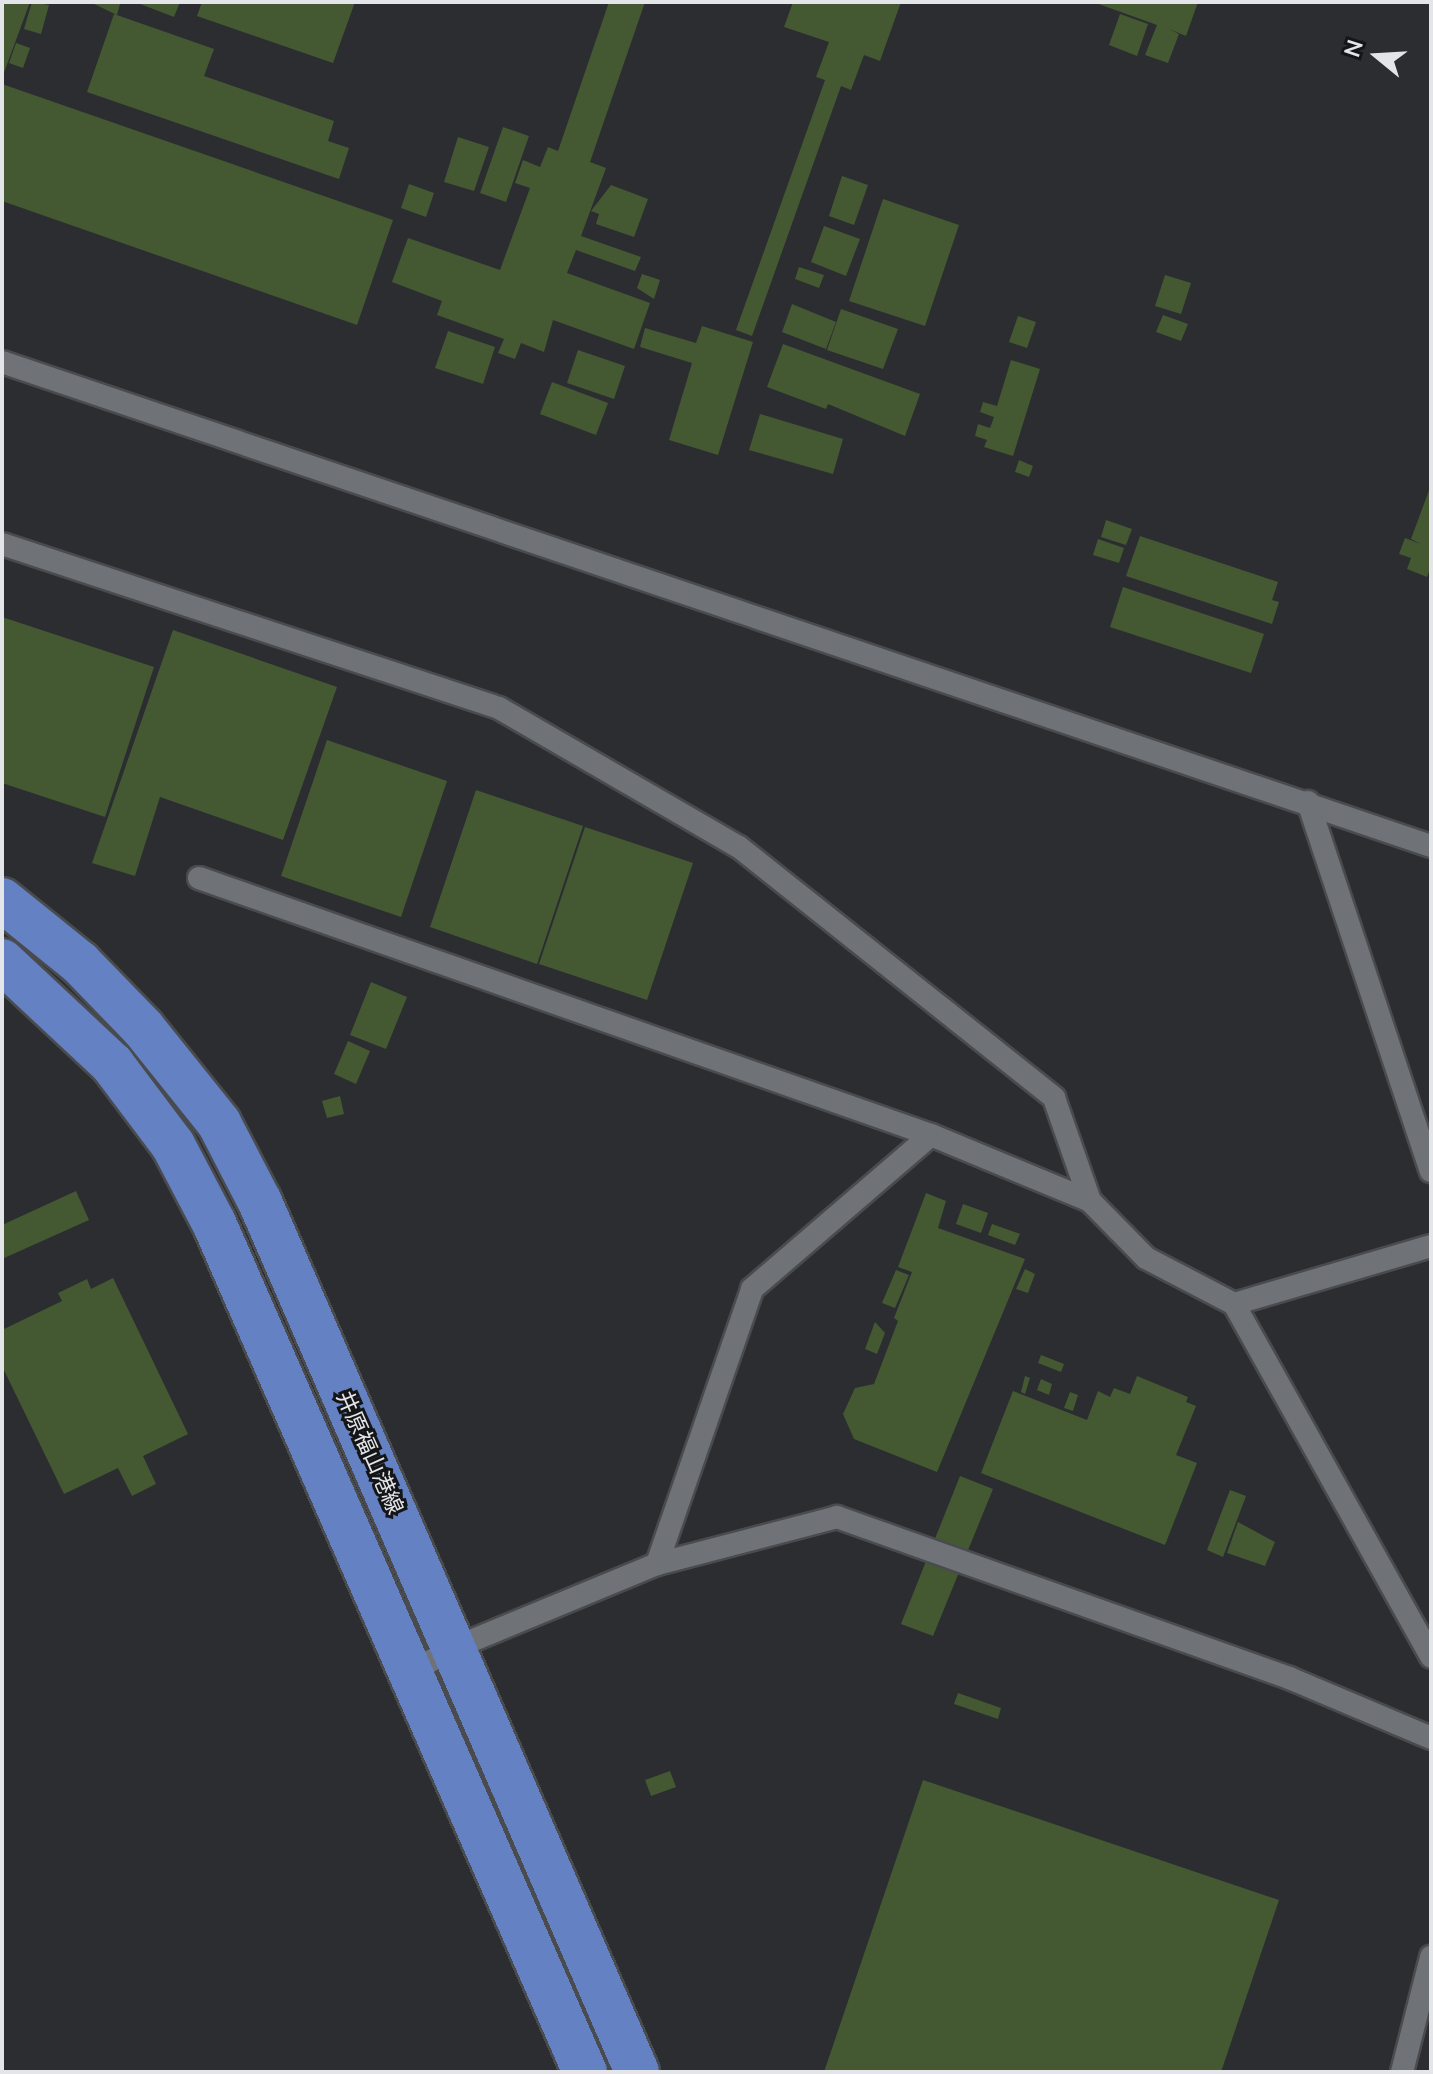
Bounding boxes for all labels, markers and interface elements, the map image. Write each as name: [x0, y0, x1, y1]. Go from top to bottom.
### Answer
north arrow: [1337, 16, 1417, 96]
text: N: [1337, 36, 1371, 61]
street label: 井原福山港線: [330, 1387, 408, 1519]

